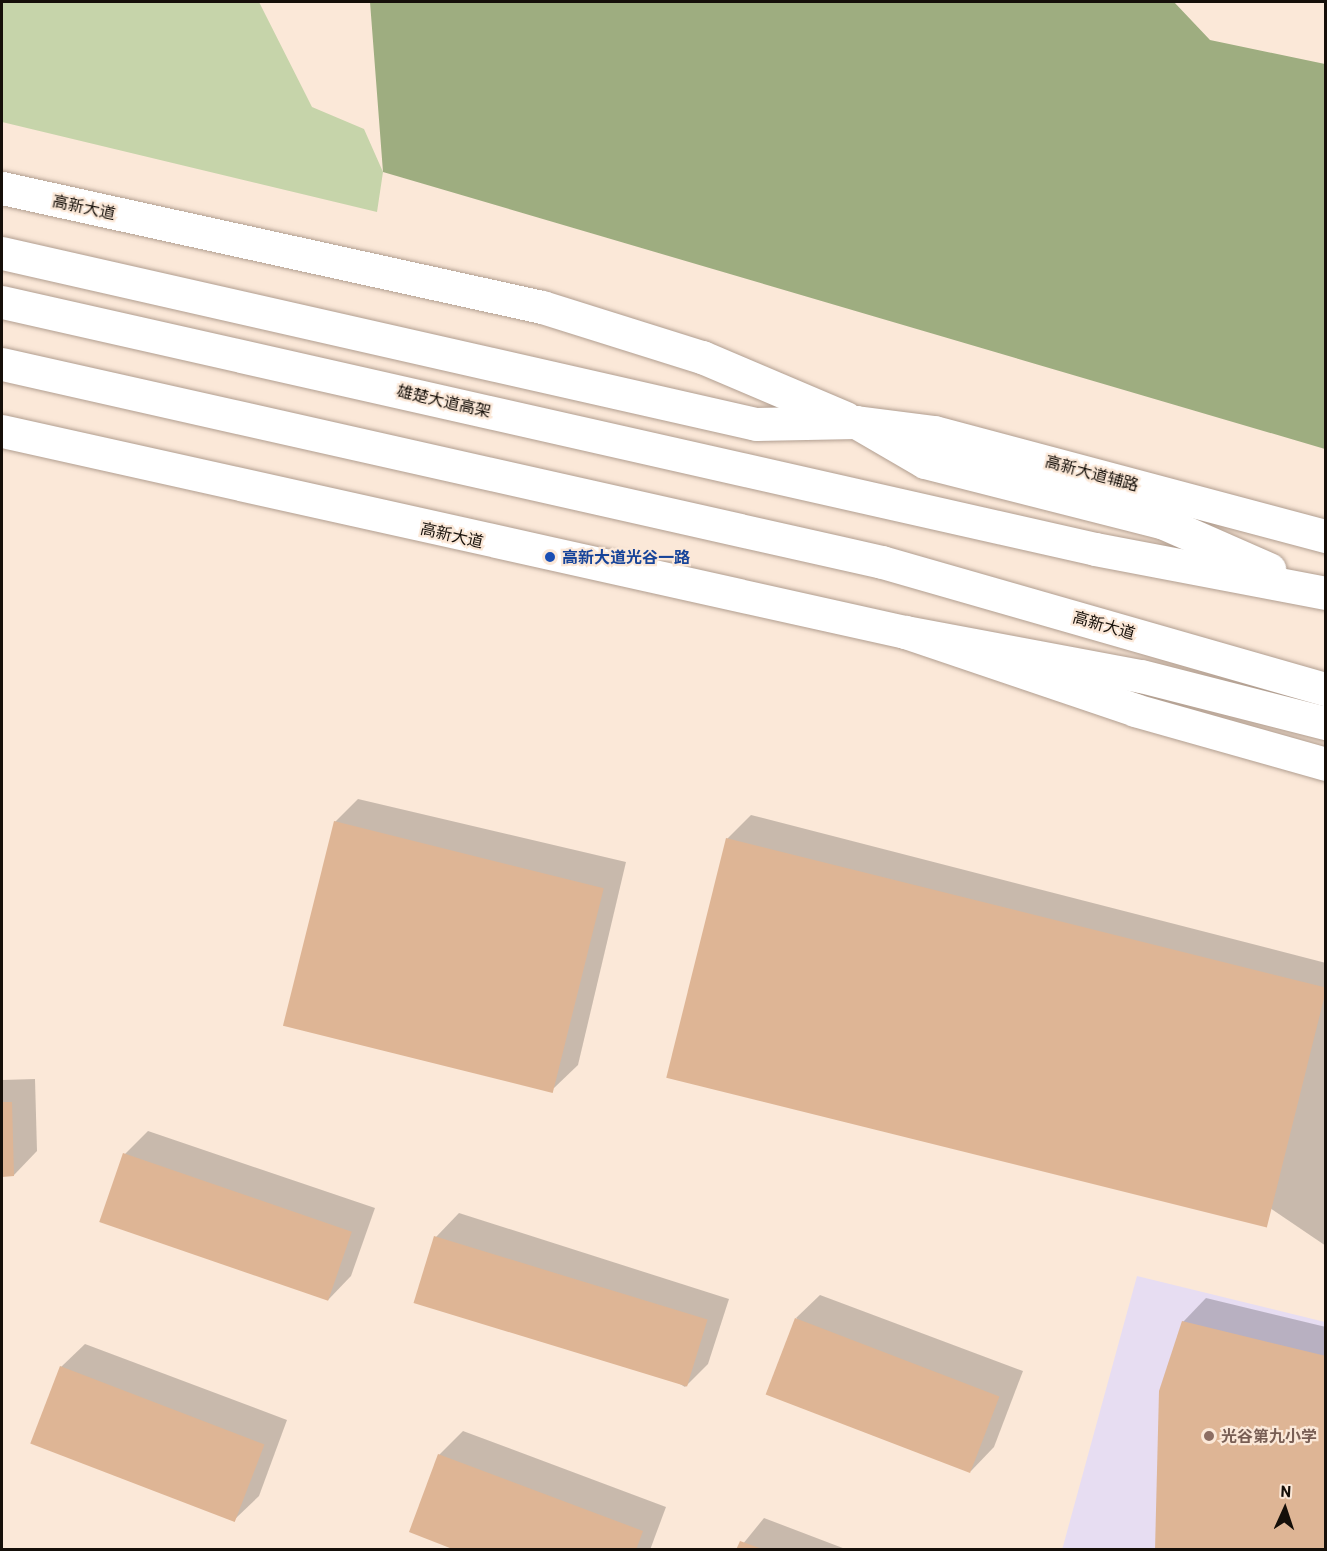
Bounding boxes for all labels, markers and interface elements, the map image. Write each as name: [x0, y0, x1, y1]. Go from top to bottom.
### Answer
street label: 高新大道: [51, 191, 117, 223]
street label: 雄楚大道高架: [395, 381, 493, 421]
street label: 高新大道辅路: [1043, 451, 1141, 495]
street label: 高新大道: [419, 518, 485, 552]
place label: 高新大道光谷一路: [562, 547, 690, 567]
marker: 高新大道光谷一路: [543, 550, 557, 564]
street label: 高新大道: [1071, 607, 1137, 643]
place label: 光谷第九小学: [1221, 1426, 1317, 1446]
marker: 光谷第九小学: [1202, 1429, 1216, 1443]
north arrow: [1255, 1479, 1315, 1539]
text: N: [1280, 1481, 1292, 1500]

